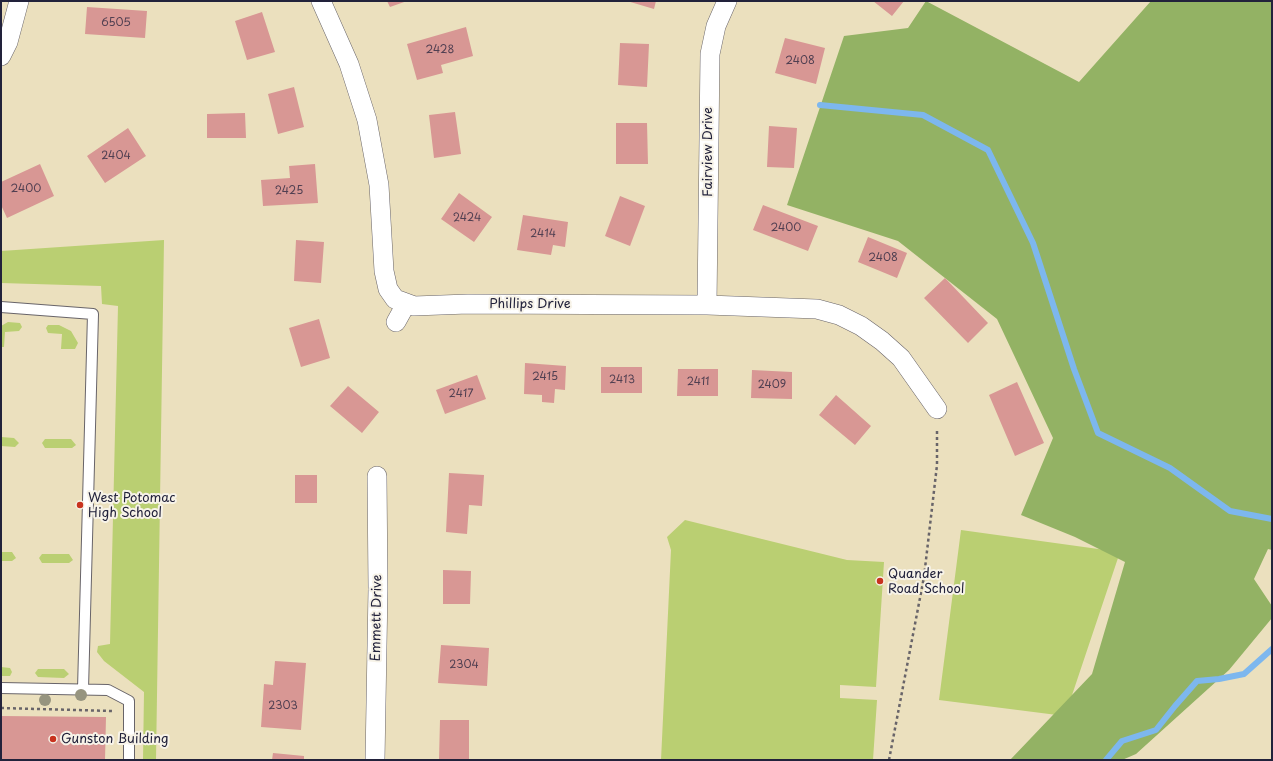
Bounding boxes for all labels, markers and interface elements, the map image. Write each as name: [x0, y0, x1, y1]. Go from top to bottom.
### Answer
house number: 6505: [101, 16, 131, 30]
house number: 2428: [426, 43, 454, 57]
house number: 2408: [785, 54, 815, 68]
street label: Fairview Drive: [700, 107, 716, 197]
house number: 2404: [101, 149, 131, 163]
house number: 2400: [11, 182, 41, 196]
house number: 2425: [275, 184, 303, 198]
house number: 2424: [453, 211, 481, 225]
house number: 2400: [771, 221, 801, 235]
house number: 2414: [530, 227, 556, 241]
house number: 2408: [868, 251, 898, 265]
street label: Phillips Drive: [489, 296, 571, 312]
house number: 2415: [532, 370, 558, 384]
house number: 2413: [609, 373, 635, 387]
house number: 2411: [687, 375, 709, 389]
house number: 2409: [758, 378, 786, 392]
house number: 2417: [449, 387, 473, 401]
place label: West Potomac High School: [88, 490, 175, 521]
marker: West Potomac High School: [75, 500, 85, 510]
place label: Quander Road School: [888, 566, 965, 597]
street label: Emmett Drive: [368, 574, 386, 662]
marker: Quander Road School: [875, 576, 885, 586]
house number: 2304: [449, 658, 479, 672]
house number: 2303: [268, 699, 298, 713]
place label: Gunston Building: [61, 731, 168, 747]
marker: Gunston Building: [48, 734, 58, 744]

